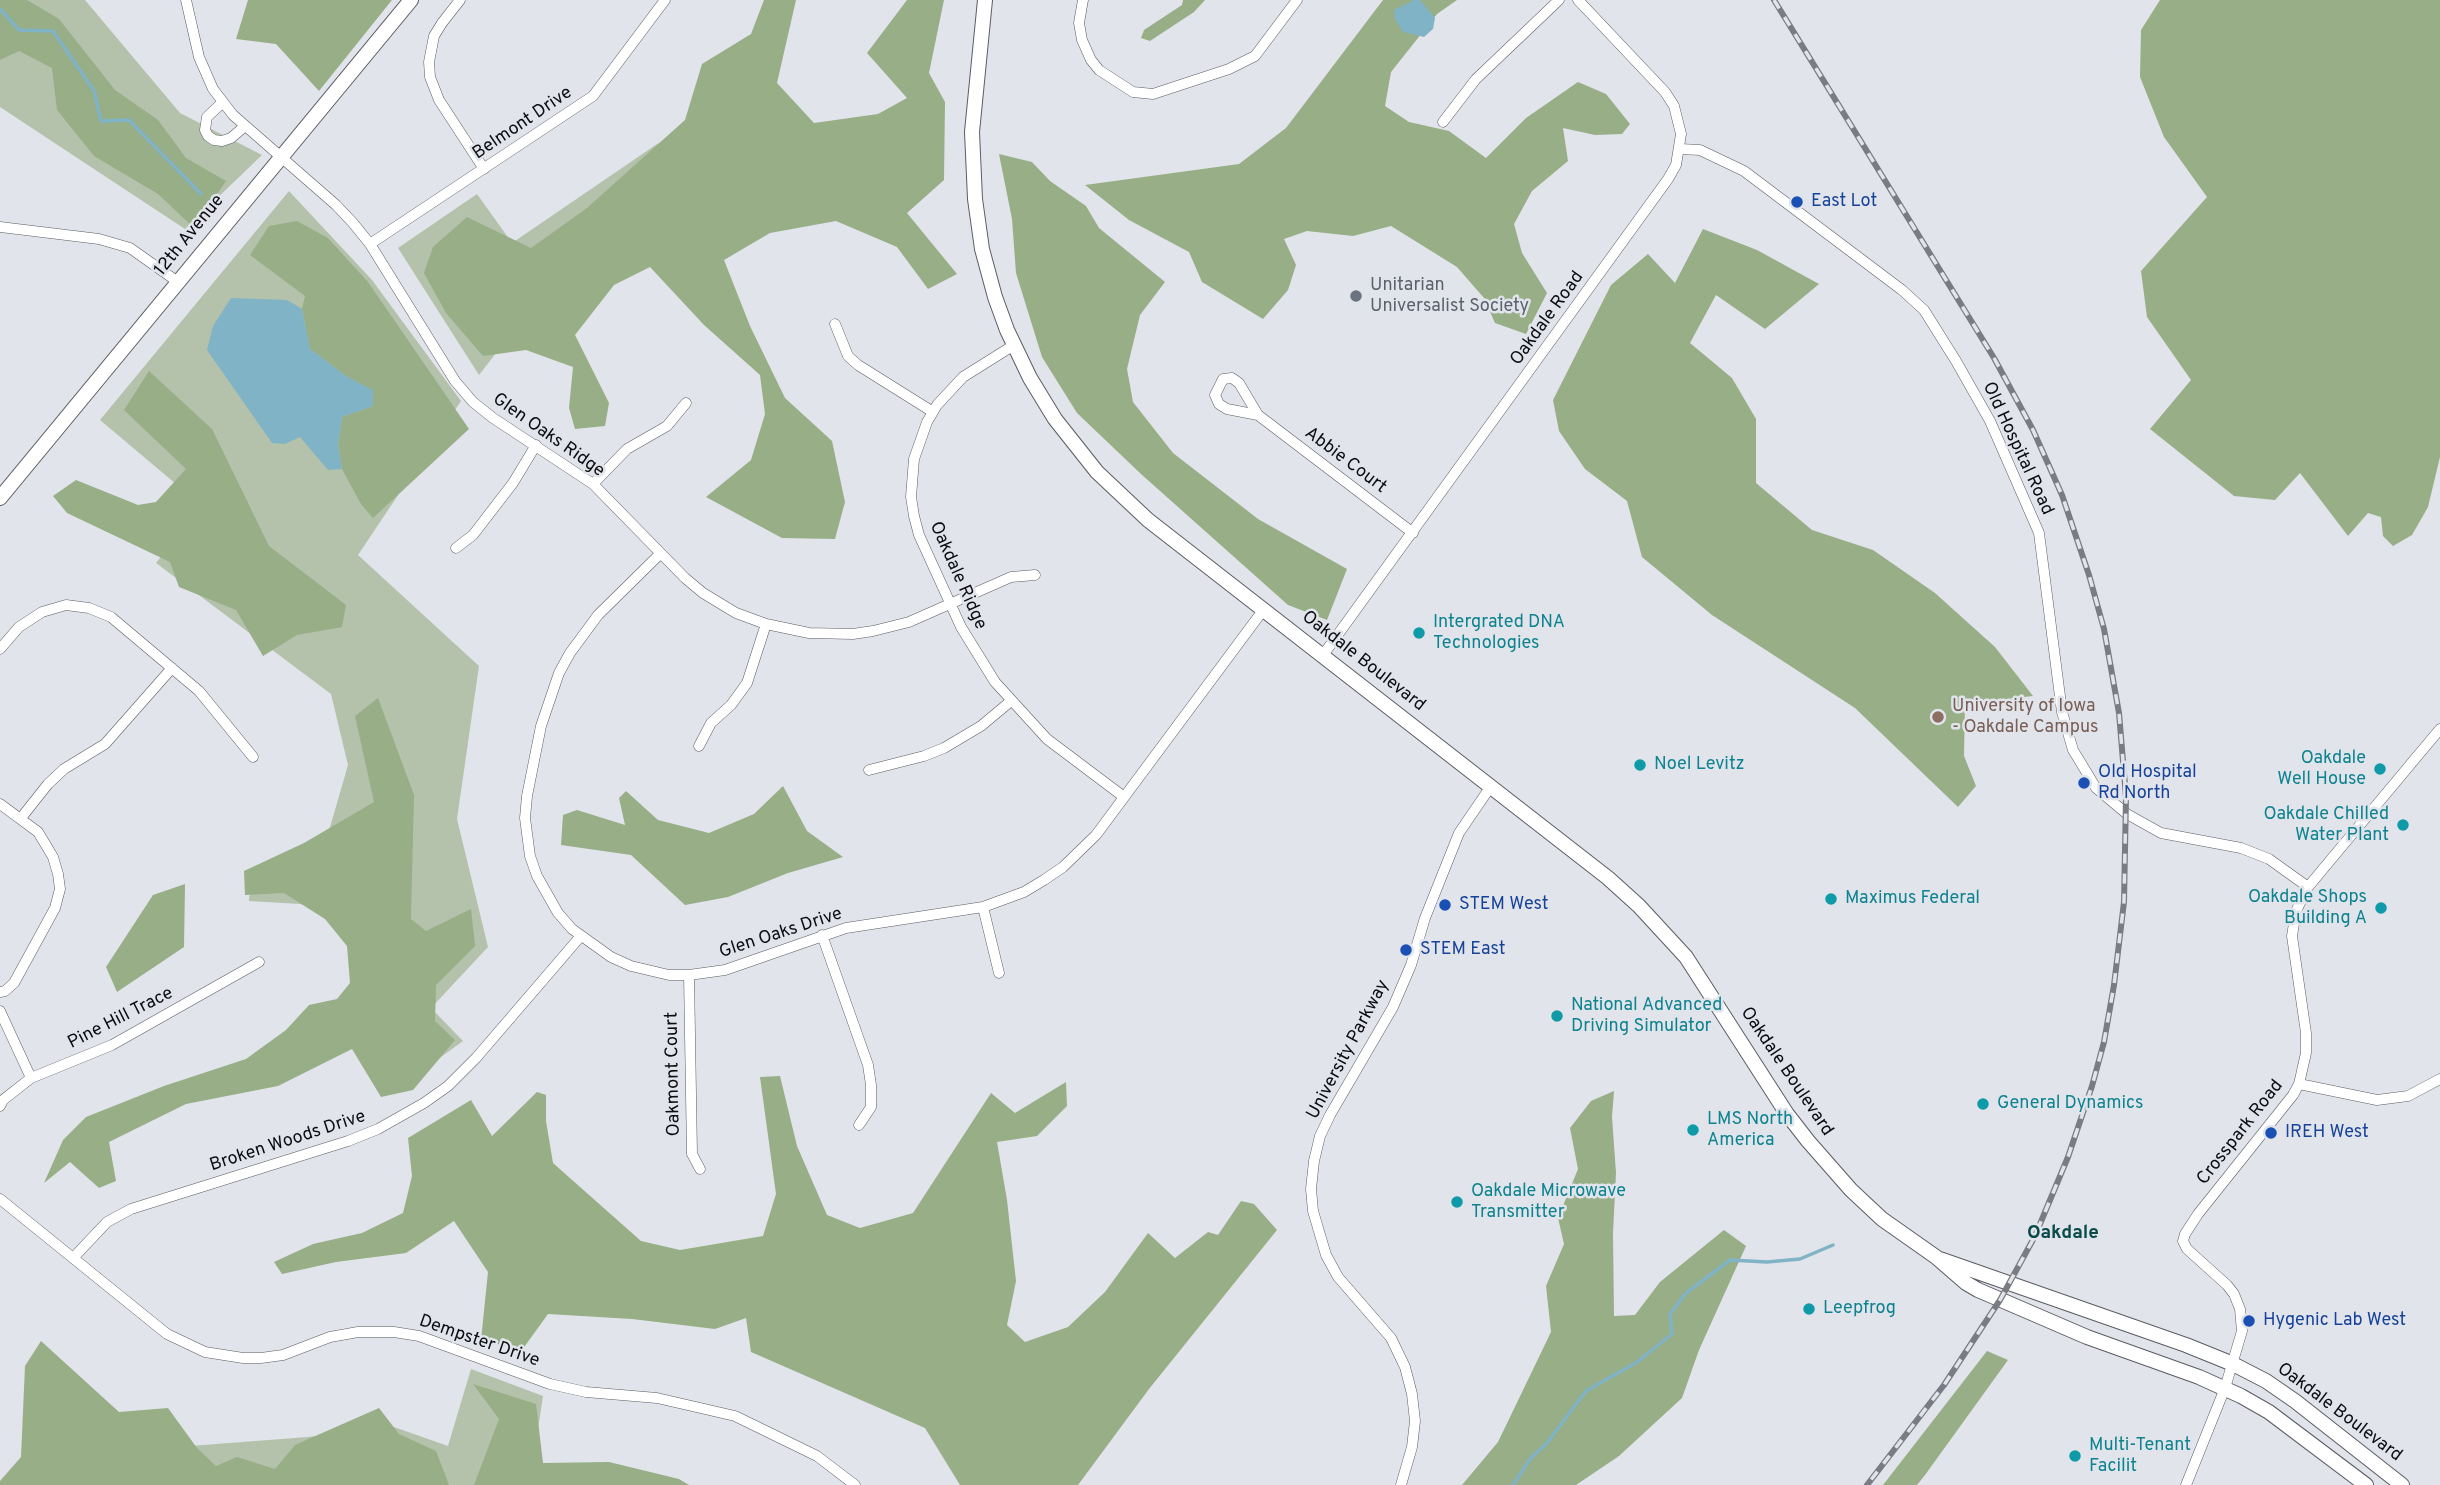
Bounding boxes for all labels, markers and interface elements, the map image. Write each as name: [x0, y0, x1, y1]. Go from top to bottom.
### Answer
street label: Belmont Drive: [469, 83, 577, 165]
street label: 12th Avenue: [151, 191, 229, 281]
place label: East Lot: [1811, 191, 1877, 213]
marker: East Lot: [1789, 194, 1805, 210]
street label: Oakdale Road: [1507, 268, 1589, 370]
place label: Unitarian Universalist Society: [1370, 275, 1529, 318]
marker: Unitarian Universalist Society: [1348, 288, 1364, 304]
street label: Old Hospital Road: [1977, 379, 2057, 519]
street label: Glen Oaks Ridge: [488, 389, 608, 483]
street label: Abbie Court: [1300, 423, 1390, 499]
street label: Oakdale Ridge: [924, 519, 990, 633]
street label: Oakdale Boulevard: [1297, 607, 1429, 717]
place label: Intergrated DNA Technologies: [1433, 612, 1565, 654]
marker: Intergrated DNA Technologies: [1411, 625, 1427, 641]
place label: University of Iowa - Oakdale Campus: [1952, 696, 2099, 738]
marker: University of Iowa - Oakdale Campus: [1930, 709, 1946, 725]
place label: Oakdale Well House: [2277, 748, 2366, 790]
place label: Noel Levitz: [1654, 754, 1745, 776]
marker: Noel Levitz: [1632, 757, 1648, 773]
marker: Oakdale Well House: [2372, 761, 2388, 777]
place label: Old Hospital Rd North: [2098, 762, 2197, 804]
marker: Old Hospital Rd North: [2076, 775, 2092, 791]
place label: Oakdale Chilled Water Plant: [2264, 804, 2389, 846]
marker: Oakdale Chilled Water Plant: [2395, 817, 2411, 833]
place label: Oakdale Shops Building A: [2248, 887, 2367, 930]
place label: Maximus Federal: [1845, 888, 1980, 910]
marker: Maximus Federal: [1823, 891, 1839, 907]
place label: STEM West: [1459, 894, 1549, 916]
marker: STEM West: [1437, 897, 1453, 913]
marker: Oakdale Shops Building A: [2373, 900, 2389, 916]
street label: Glen Oaks Drive: [717, 904, 845, 964]
place label: STEM East: [1420, 939, 1505, 961]
marker: STEM East: [1398, 942, 1414, 958]
street label: University Parkway: [1303, 977, 1395, 1123]
street label: Pine Hill Trace: [65, 983, 177, 1055]
place label: National Advanced Driving Simulator: [1571, 995, 1722, 1038]
street label: Oakdale Boulevard: [1735, 1003, 1837, 1141]
marker: National Advanced Driving Simulator: [1549, 1008, 1565, 1024]
street label: Oakmont Court: [662, 1012, 686, 1136]
street label: Crosspark Road: [2193, 1076, 2289, 1190]
place label: General Dynamics: [1997, 1093, 2143, 1115]
marker: General Dynamics: [1975, 1096, 1991, 1112]
street label: Broken Woods Drive: [207, 1107, 369, 1177]
place label: LMS North America: [1707, 1109, 1793, 1152]
marker: LMS North America: [1685, 1122, 1701, 1138]
place label: IREH West: [2285, 1122, 2369, 1144]
marker: IREH West: [2263, 1125, 2279, 1141]
place label: Oakdale Microwave Transmitter: [1471, 1181, 1626, 1224]
marker: Oakdale Microwave Transmitter: [1449, 1194, 1465, 1210]
district label: Oakdale: [2027, 1223, 2099, 1245]
place label: Leepfrog: [1823, 1298, 1896, 1320]
marker: Leepfrog: [1801, 1301, 1817, 1317]
place label: Hygenic Lab West: [2263, 1310, 2406, 1332]
street label: Dempster Drive: [416, 1311, 542, 1373]
marker: Hygenic Lab West: [2241, 1313, 2257, 1329]
street label: Oakdale Boulevard: [2272, 1359, 2406, 1467]
place label: Multi-Tenant Facilit: [2089, 1435, 2191, 1478]
marker: Multi-Tenant Facilit: [2067, 1448, 2083, 1464]

